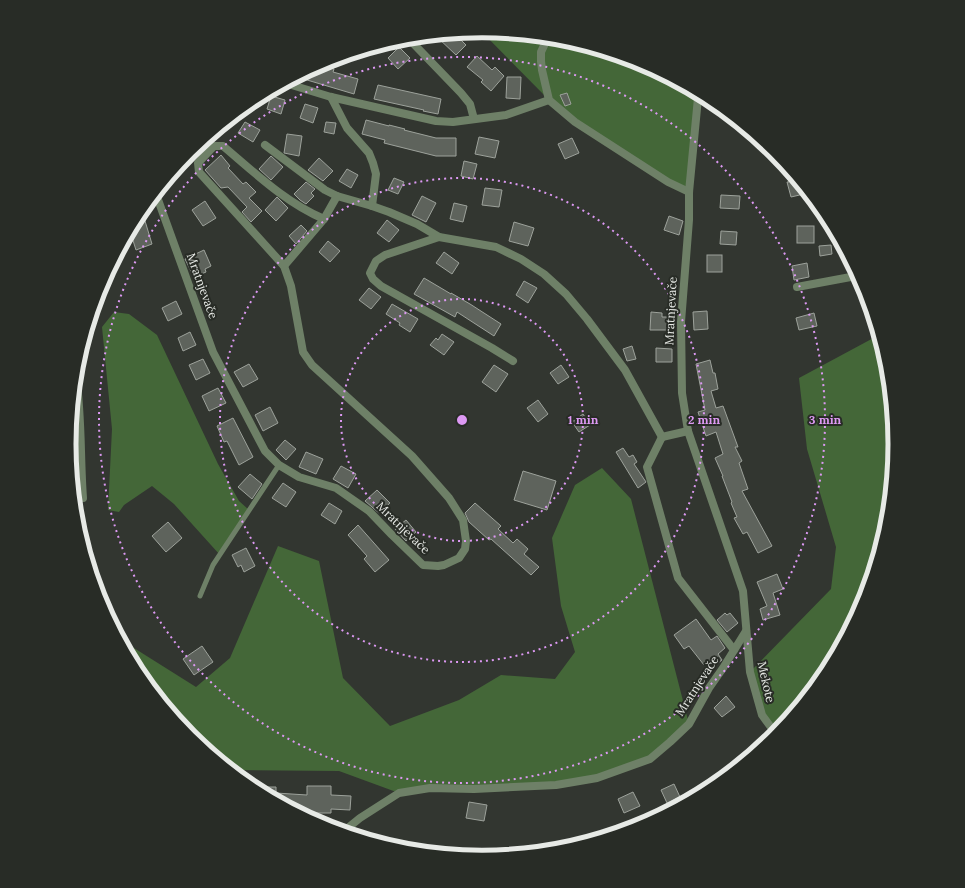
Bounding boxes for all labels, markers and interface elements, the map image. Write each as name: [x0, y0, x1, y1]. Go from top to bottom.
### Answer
street label: Mratnjevače: [184, 251, 221, 321]
street label: Mratnjevače: [661, 276, 680, 346]
text: 1 min: [568, 412, 599, 427]
text: 2 min: [688, 412, 720, 427]
text: 3 min: [809, 412, 842, 427]
centre of rings: [455, 413, 469, 427]
street label: Mratnjevače: [373, 498, 434, 557]
street label: Mratnjevače: [672, 652, 722, 719]
street label: Mekote: [754, 660, 779, 705]

